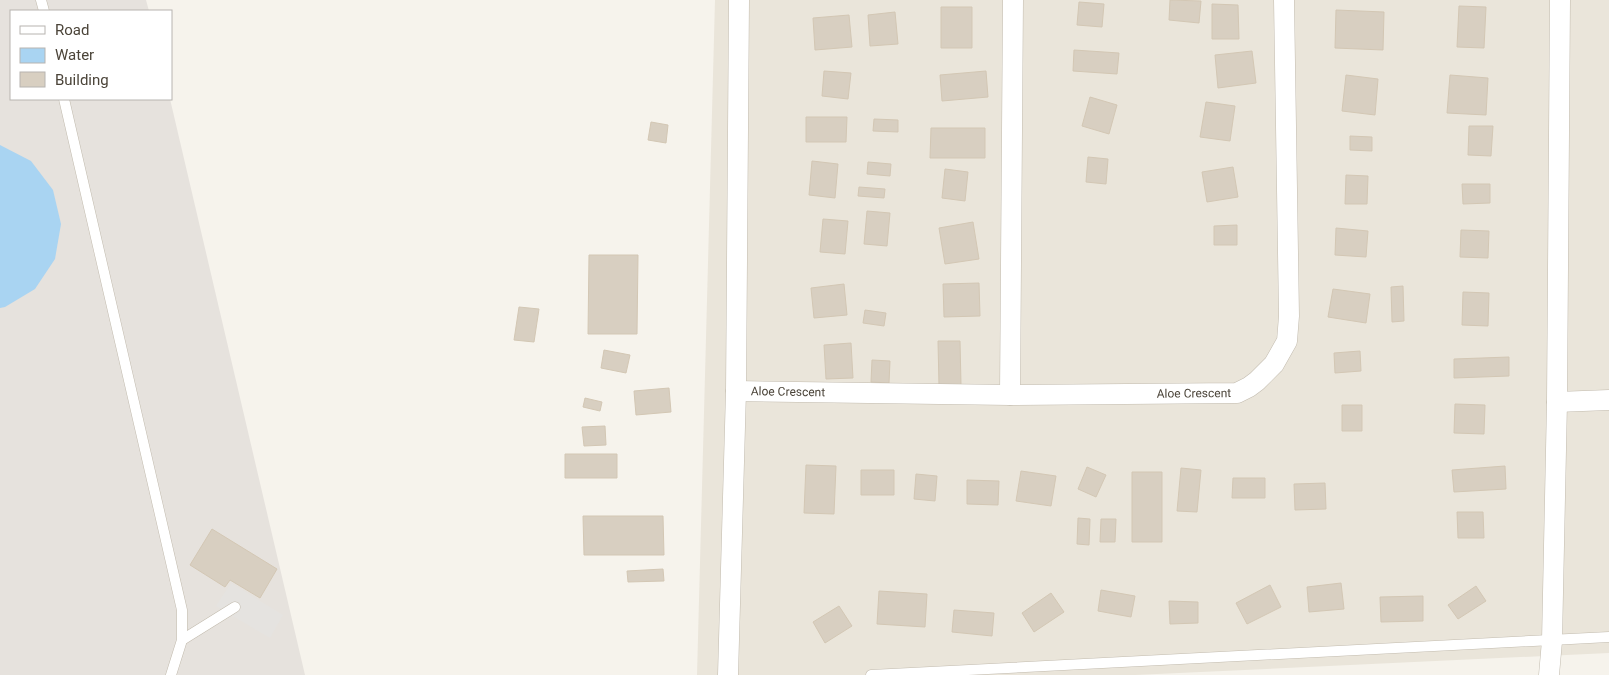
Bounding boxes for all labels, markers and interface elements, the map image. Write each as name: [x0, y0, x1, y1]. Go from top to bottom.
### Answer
legend: [10, 10, 172, 100]
text: Road: [55, 21, 89, 39]
text: Water: [55, 46, 94, 64]
text: Building: [55, 71, 109, 89]
street label: Aloe Crescent: [751, 384, 825, 399]
street label: Aloe Crescent: [1157, 386, 1231, 401]

